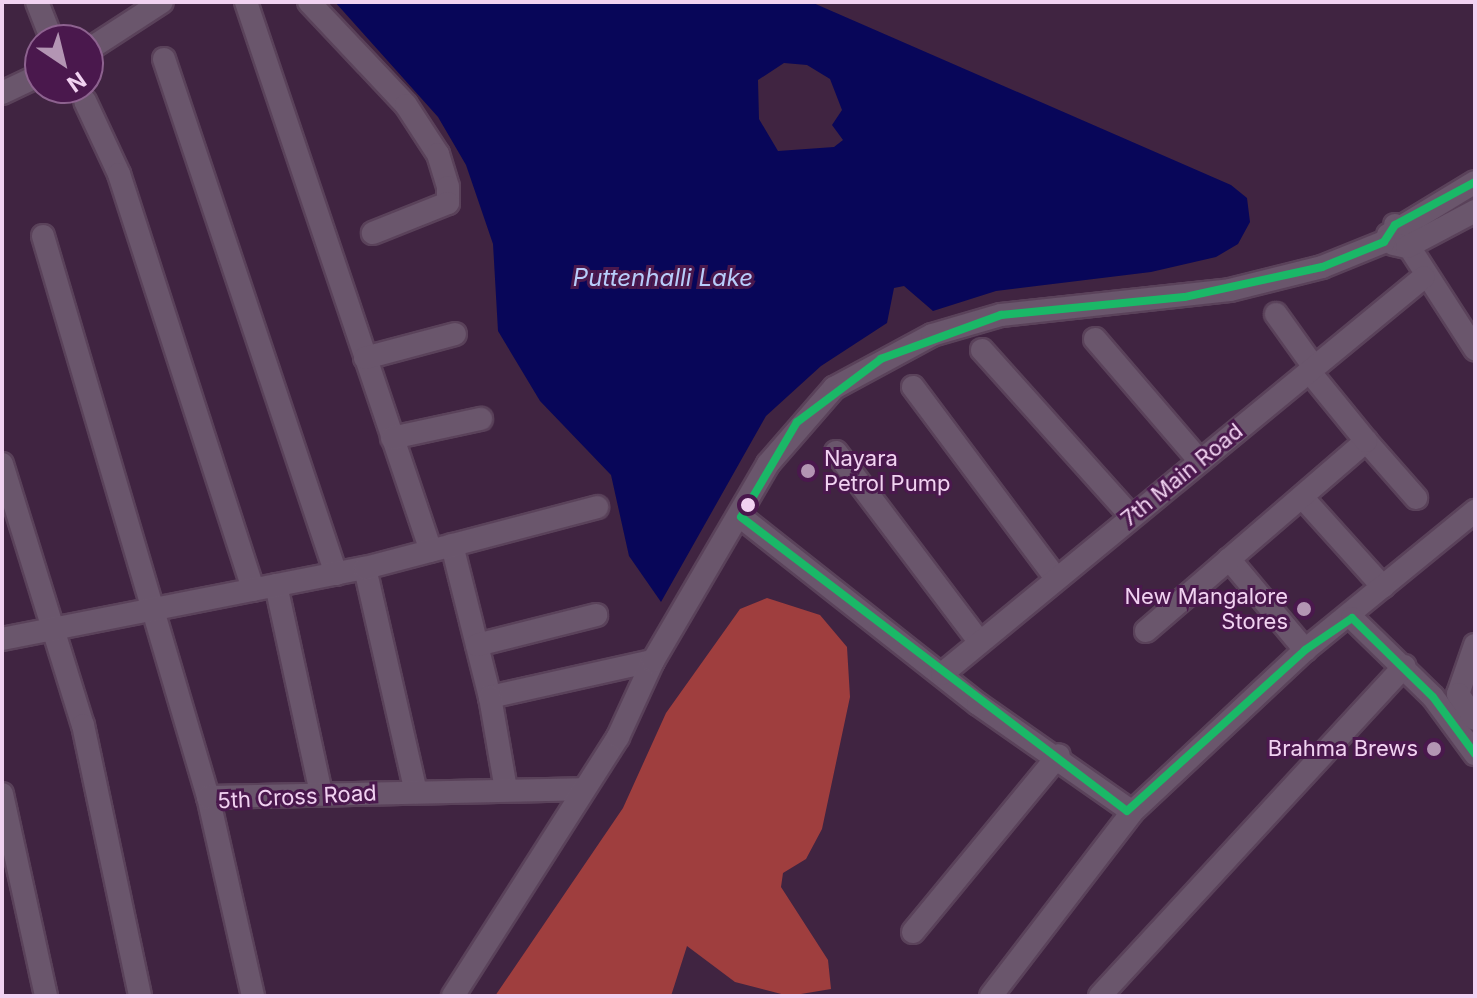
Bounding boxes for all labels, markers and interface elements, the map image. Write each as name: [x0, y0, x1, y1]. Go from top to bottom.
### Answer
north arrow: [24, 24, 104, 104]
text: N: [62, 67, 91, 97]
water label: Puttenhalli Lake: [573, 264, 753, 292]
street label: 7th Main Road: [1116, 418, 1248, 532]
place label: Nayara Petrol Pump: [824, 445, 950, 496]
marker: Nayara Petrol Pump: [799, 462, 817, 480]
unlabelled marker: [740, 497, 756, 513]
place label: New Mangalore Stores: [1124, 583, 1288, 634]
marker: New Mangalore Stores: [1295, 600, 1313, 618]
place label: Brahma Brews: [1268, 736, 1418, 762]
marker: Brahma Brews: [1425, 740, 1443, 758]
street label: 5th Cross Road: [217, 780, 377, 814]

